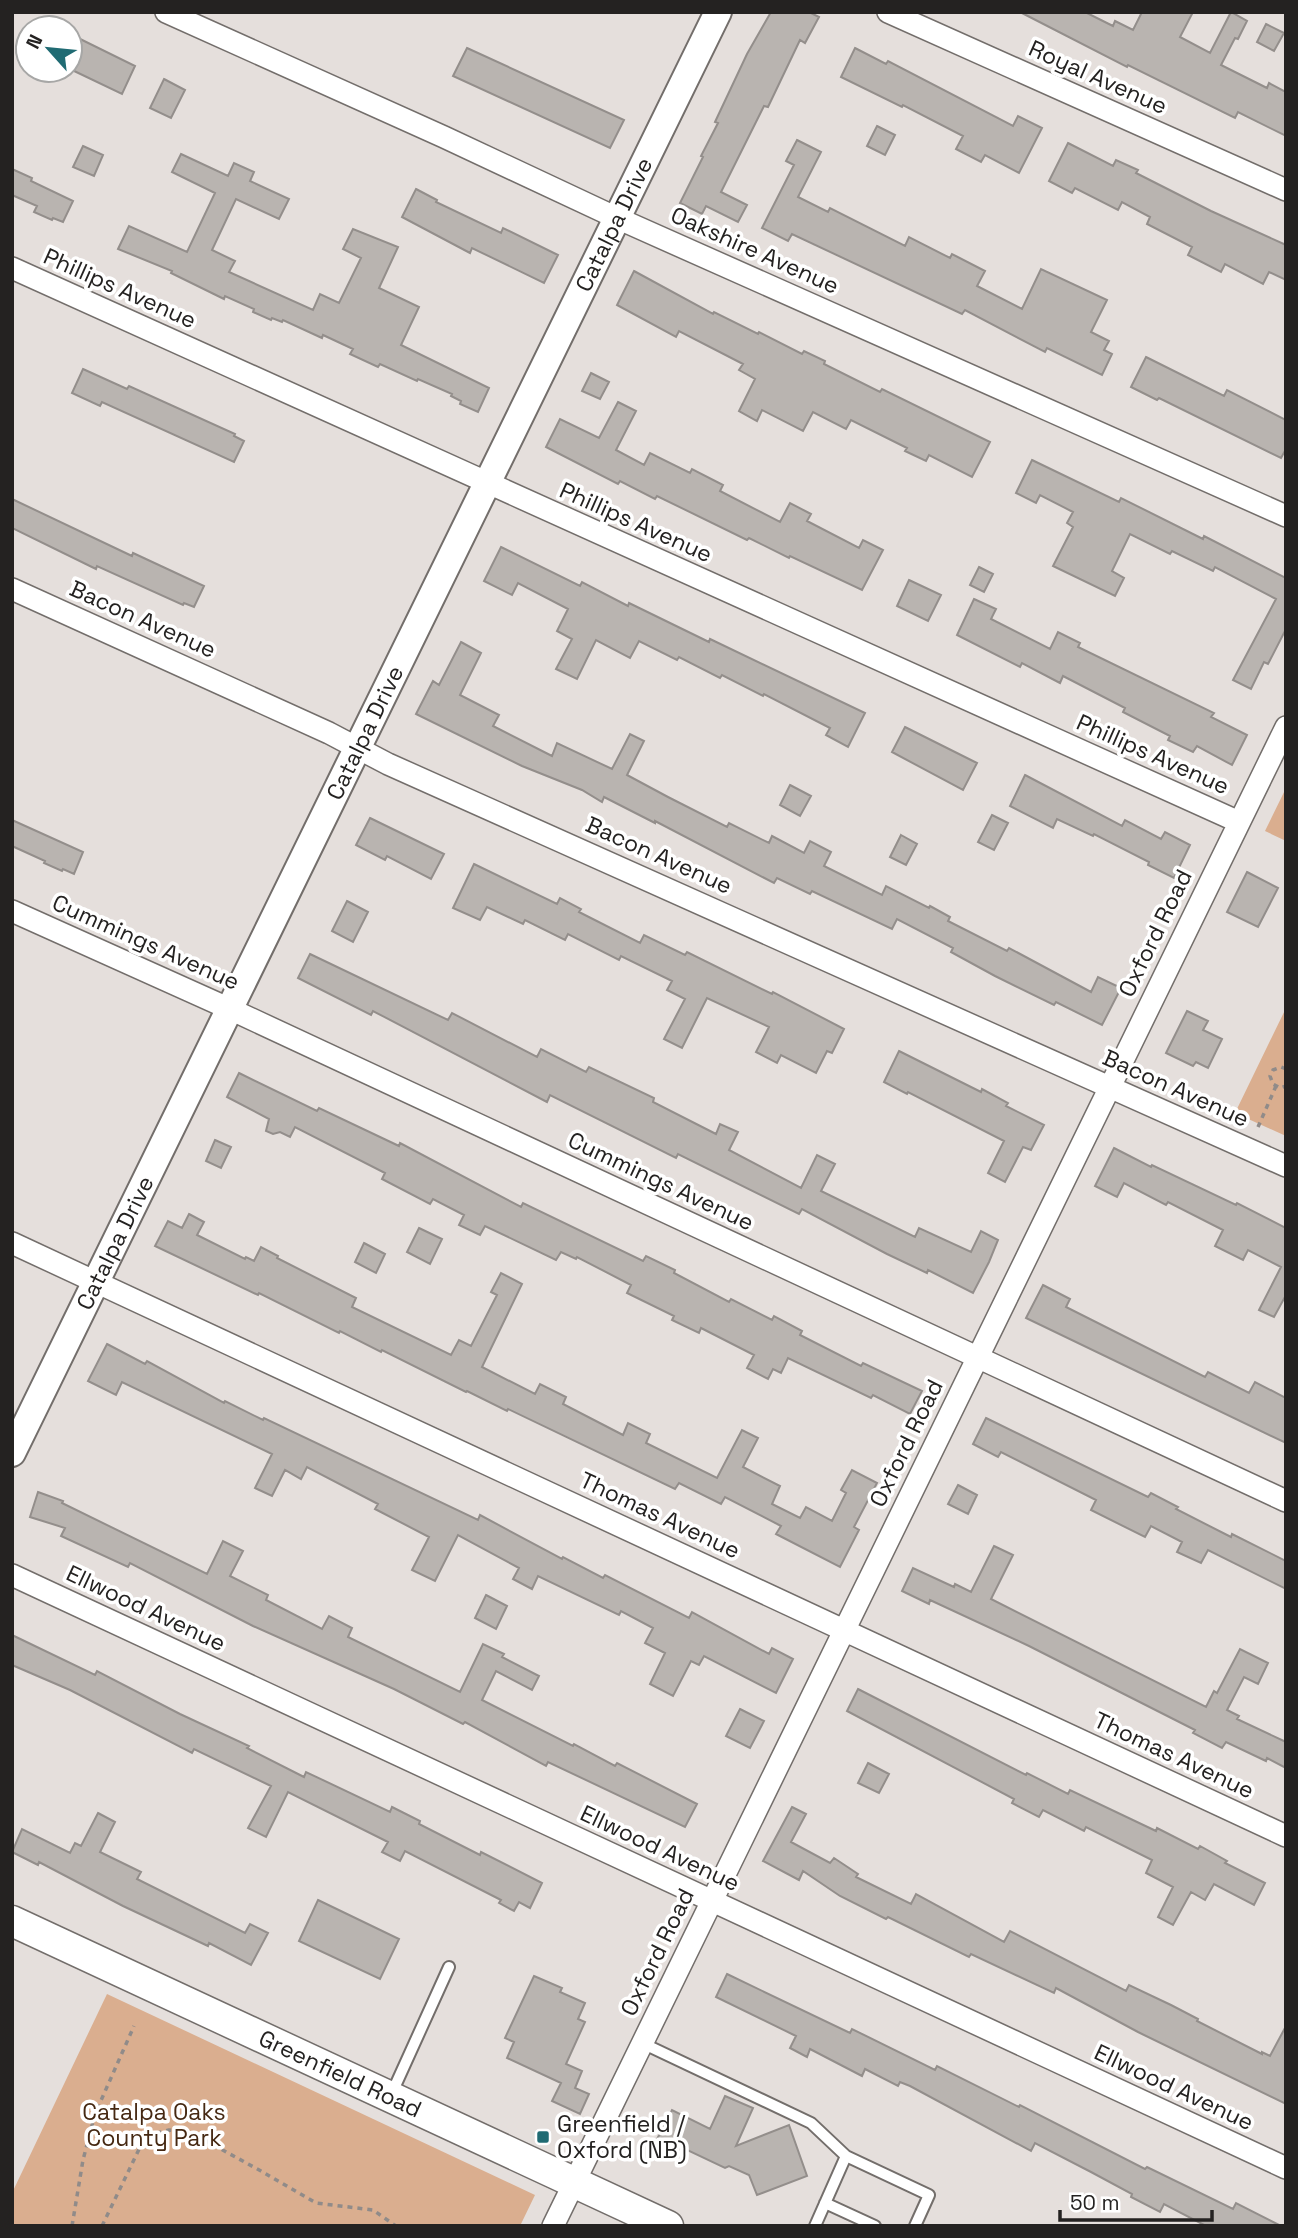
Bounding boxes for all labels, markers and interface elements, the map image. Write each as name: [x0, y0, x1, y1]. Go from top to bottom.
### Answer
north arrow: [14, 14, 84, 84]
text: N: [20, 30, 48, 53]
street label: Royal Avenue: [1024, 33, 1172, 121]
street label: Catalpa Drive: [568, 152, 659, 297]
street label: Oakshire Avenue: [666, 199, 844, 301]
street label: Phillips Avenue: [39, 241, 201, 335]
street label: Phillips Avenue: [555, 475, 717, 569]
street label: Bacon Avenue: [65, 573, 221, 665]
street label: Catalpa Drive: [319, 661, 410, 805]
street label: Phillips Avenue: [1072, 707, 1234, 801]
street label: Bacon Avenue: [581, 809, 737, 901]
street label: Oxford Road: [1111, 864, 1199, 1002]
street label: Cummings Avenue: [48, 887, 244, 997]
street label: Bacon Avenue: [1098, 1042, 1254, 1134]
street label: Cummings Avenue: [563, 1125, 759, 1237]
street label: Catalpa Drive: [69, 1171, 160, 1315]
street label: Oxford Road: [862, 1374, 950, 1512]
street label: Thomas Avenue: [575, 1465, 745, 1565]
street label: Ellwood Avenue: [61, 1558, 231, 1658]
street label: Thomas Avenue: [1089, 1705, 1259, 1805]
street label: Ellwood Avenue: [575, 1798, 745, 1898]
street label: Oxford Road: [613, 1883, 701, 2021]
street label: Greenfield Road: [254, 2023, 426, 2124]
street label: Ellwood Avenue: [1089, 2037, 1259, 2137]
park label: Catalpa Oaks County Park: [82, 2097, 226, 2153]
place label: Greenfield / Oxford (NB): [557, 2109, 687, 2165]
marker: Greenfield / Oxford (NB): [535, 2129, 551, 2145]
scale bar: [1060, 2178, 1212, 2222]
text: 50 m: [1070, 2189, 1120, 2216]

